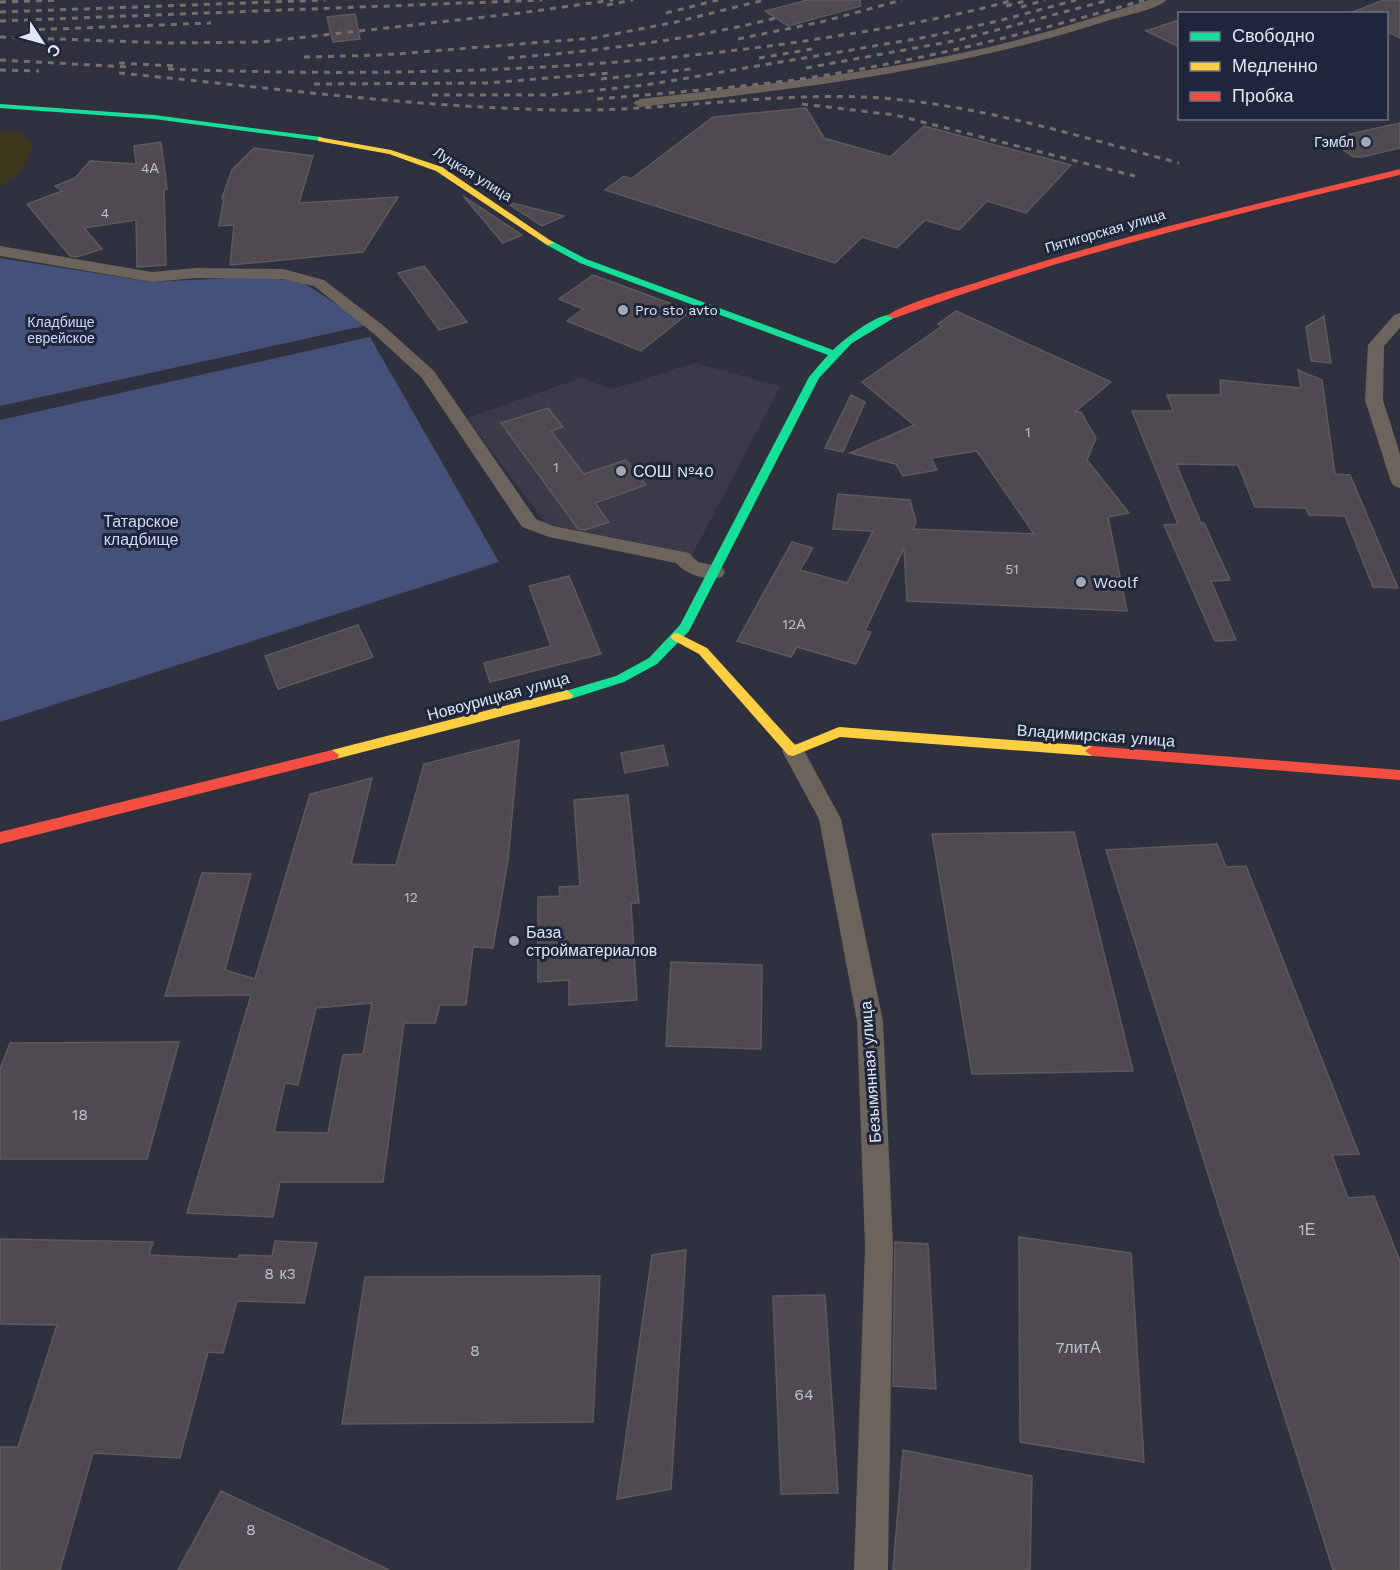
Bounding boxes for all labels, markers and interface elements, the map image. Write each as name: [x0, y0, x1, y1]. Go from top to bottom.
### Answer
north arrow: [12, 12, 72, 72]
legend: [1178, 12, 1388, 120]
text: Свободно: [1232, 25, 1315, 46]
text: С: [42, 40, 65, 61]
text: Медленно: [1232, 55, 1318, 76]
text: Пробка: [1232, 85, 1295, 106]
place label: Гэмбл: [1314, 134, 1354, 150]
marker: Гэмбл: [1359, 135, 1373, 149]
street label: Луцкая улица: [431, 144, 515, 205]
house number: 4А: [141, 160, 160, 176]
house number: 4: [101, 205, 109, 221]
street label: Пятигорская улица: [1043, 206, 1167, 256]
place label: Pro sto avto: [635, 302, 718, 318]
marker: Pro sto avto: [616, 303, 630, 317]
park label: Кладбище еврейское: [27, 314, 95, 346]
house number: 1: [1025, 424, 1031, 440]
house number: 1: [553, 459, 559, 475]
place label: СОШ №40: [633, 462, 714, 481]
marker: СОШ №40: [614, 464, 628, 478]
park label: Татарское кладбище: [103, 512, 179, 549]
house number: 51: [1005, 561, 1019, 577]
place label: Woolf: [1093, 573, 1139, 592]
marker: Woolf: [1074, 575, 1088, 589]
house number: 12А: [783, 616, 806, 632]
street label: Новоурицкая улица: [425, 668, 572, 725]
street label: Владимирская улица: [1016, 720, 1176, 751]
house number: 12: [404, 889, 418, 905]
place label: База стройматериалов: [526, 923, 657, 960]
marker: База стройматериалов: [507, 934, 521, 948]
street label: Безымянная улица: [856, 1000, 885, 1144]
house number: 18: [72, 1105, 88, 1124]
house number: 1Е: [1299, 1220, 1315, 1239]
house number: 8 к3: [264, 1264, 296, 1283]
house number: 7литА: [1055, 1338, 1101, 1357]
house number: 8: [470, 1341, 480, 1360]
house number: 64: [794, 1385, 814, 1404]
house number: 8: [246, 1520, 256, 1539]

